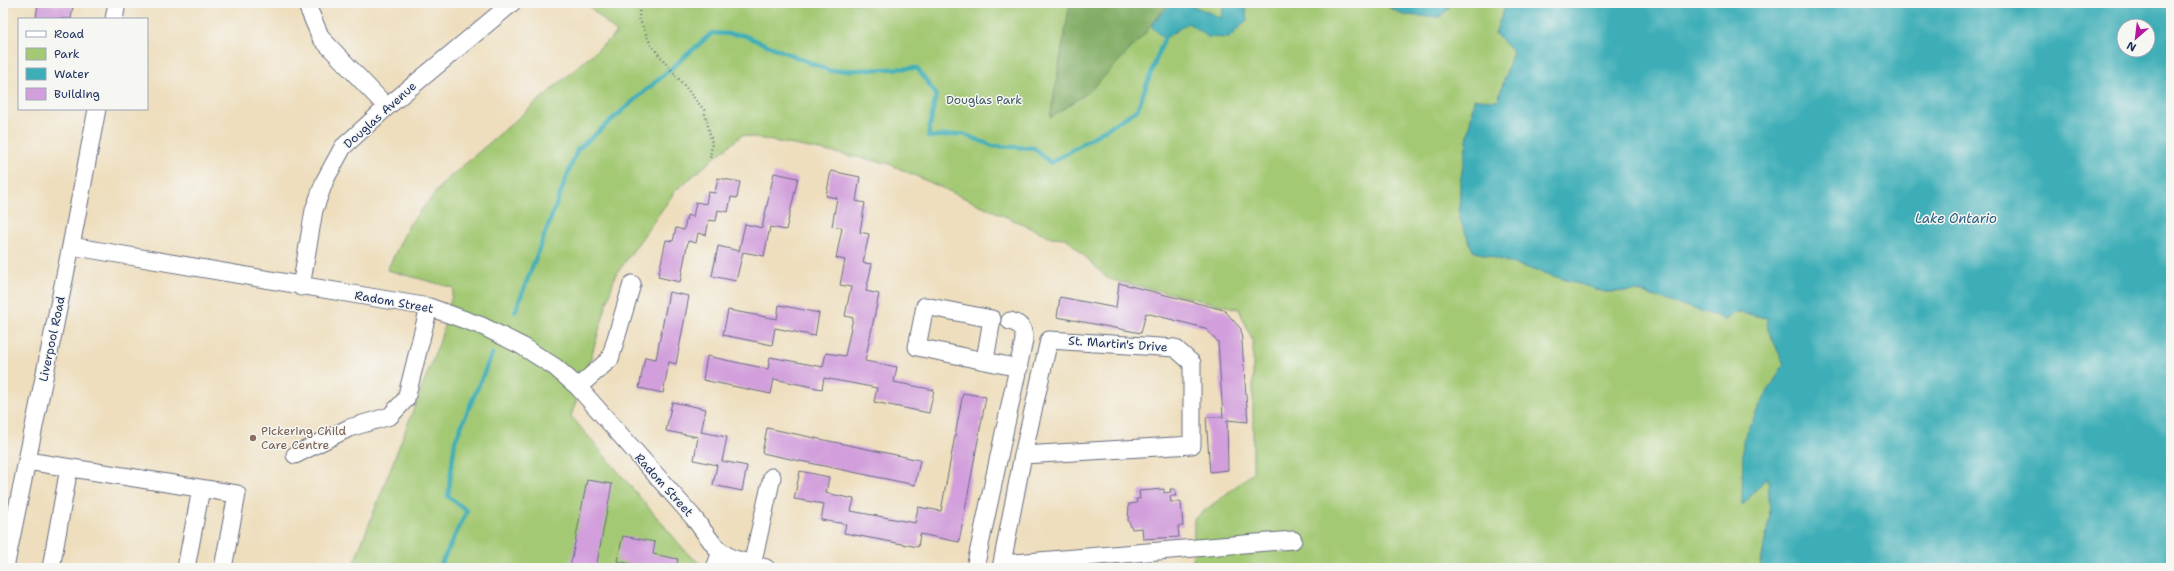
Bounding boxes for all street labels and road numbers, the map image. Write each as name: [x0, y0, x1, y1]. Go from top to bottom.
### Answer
street label: Douglas Avenue: [340, 78, 420, 152]
street label: Radom Street: [353, 287, 435, 317]
street label: Liverpool Road: [35, 294, 69, 383]
street label: St. Martin's Drive: [1068, 333, 1168, 355]
street label: Radom Street: [631, 450, 697, 520]

